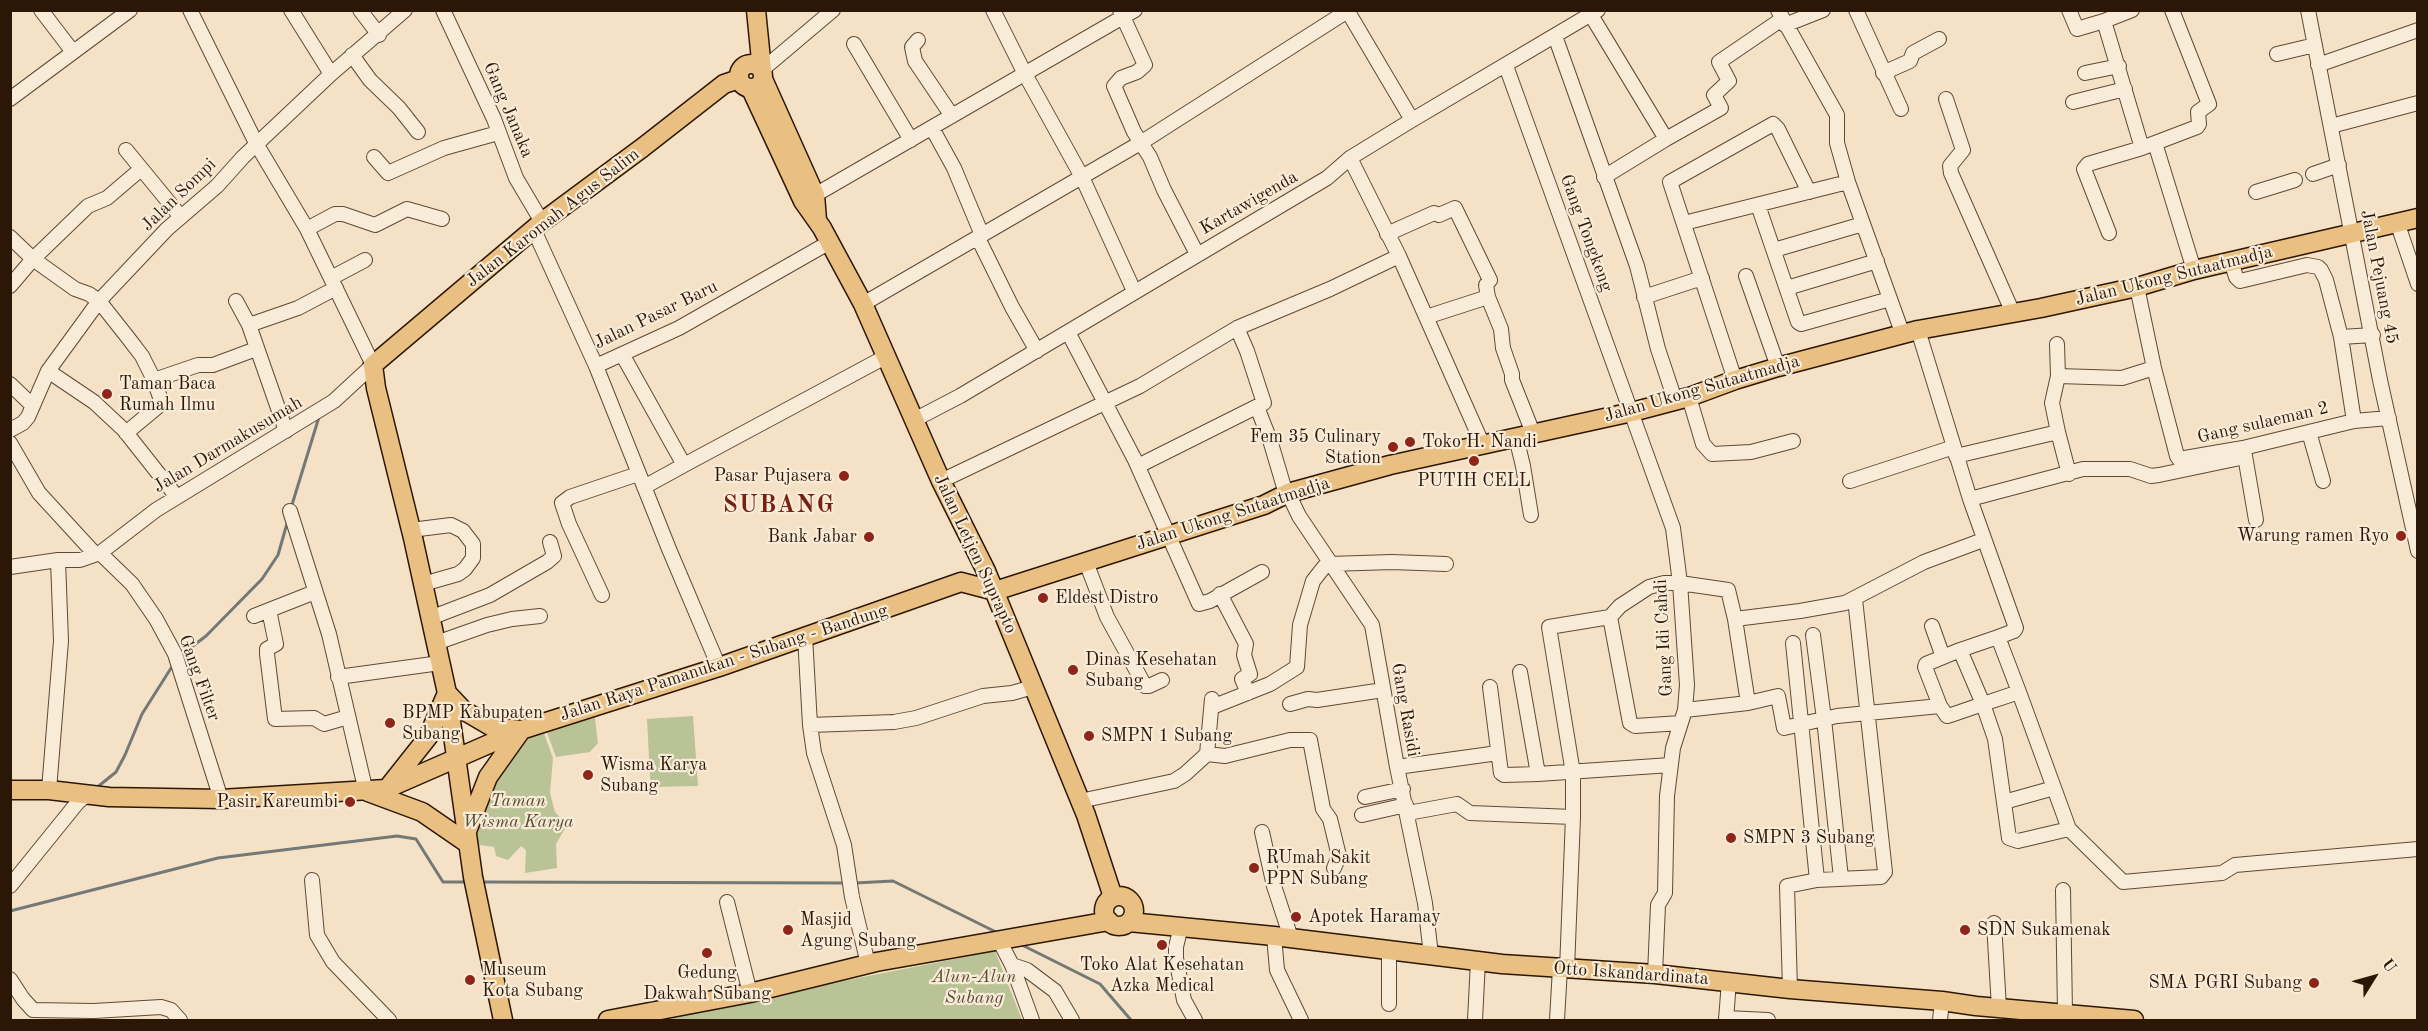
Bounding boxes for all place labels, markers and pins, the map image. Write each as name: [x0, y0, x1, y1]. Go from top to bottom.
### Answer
place label: Taman Baca Rumah Ilmu: [119, 373, 216, 416]
marker: Taman Baca Rumah Ilmu: [100, 387, 114, 401]
place label: Fem 35 Culinary Station: [1250, 426, 1381, 468]
place label: Toko H. Nandi: [1422, 431, 1537, 453]
marker: Toko H. Nandi: [1403, 435, 1417, 449]
marker: Fem 35 Culinary Station: [1386, 440, 1400, 454]
marker: PUTIH CELL: [1467, 454, 1481, 468]
place label: Pasar Pujasera: [714, 465, 832, 487]
marker: Pasar Pujasera: [837, 469, 851, 483]
place label: PUTIH CELL: [1417, 470, 1531, 492]
place label: Warung ramen Ryo: [2237, 525, 2389, 547]
place label: Bank Jabar: [767, 526, 857, 548]
marker: Warung ramen Ryo: [2394, 529, 2408, 543]
marker: Bank Jabar: [862, 530, 876, 544]
place label: Eldest Distro: [1055, 587, 1158, 609]
marker: Eldest Distro: [1036, 591, 1050, 605]
place label: Dinas Kesehatan Subang: [1085, 649, 1217, 692]
marker: Dinas Kesehatan Subang: [1066, 663, 1080, 677]
place label: BPMP Kabupaten Subang: [402, 702, 543, 744]
marker: BPMP Kabupaten Subang: [383, 716, 397, 730]
place label: SMPN 1 Subang: [1101, 725, 1232, 747]
marker: SMPN 1 Subang: [1082, 729, 1096, 743]
place label: Wisma Karya Subang: [600, 754, 707, 796]
marker: Wisma Karya Subang: [581, 768, 595, 782]
place label: Pasir Kareumbi: [216, 791, 338, 813]
marker: Pasir Kareumbi: [343, 795, 357, 809]
place label: SMPN 3 Subang: [1743, 827, 1874, 849]
marker: SMPN 3 Subang: [1724, 831, 1738, 845]
place label: RUmah Sakit PPN Subang: [1266, 847, 1371, 890]
marker: RUmah Sakit PPN Subang: [1247, 861, 1261, 875]
place label: Apotek Haramay: [1308, 906, 1441, 928]
place label: Masjid Agung Subang: [800, 909, 916, 952]
marker: Apotek Haramay: [1289, 910, 1303, 924]
place label: SDN Sukamenak: [1977, 919, 2111, 941]
marker: Masjid Agung Subang: [781, 923, 795, 937]
marker: SDN Sukamenak: [1958, 923, 1972, 937]
marker: Toko Alat Kesehatan Azka Medical: [1155, 938, 1169, 952]
marker: Gedung Dakwah Subang: [700, 946, 714, 960]
place label: Toko Alat Kesehatan Azka Medical: [1080, 954, 1244, 996]
place label: Museum Kota Subang: [482, 959, 583, 1002]
place label: Gedung Dakwah Subang: [643, 962, 771, 1004]
place label: SMA PGRI Subang: [2148, 972, 2302, 994]
marker: Museum Kota Subang: [463, 973, 477, 987]
marker: SMA PGRI Subang: [2307, 976, 2321, 990]

